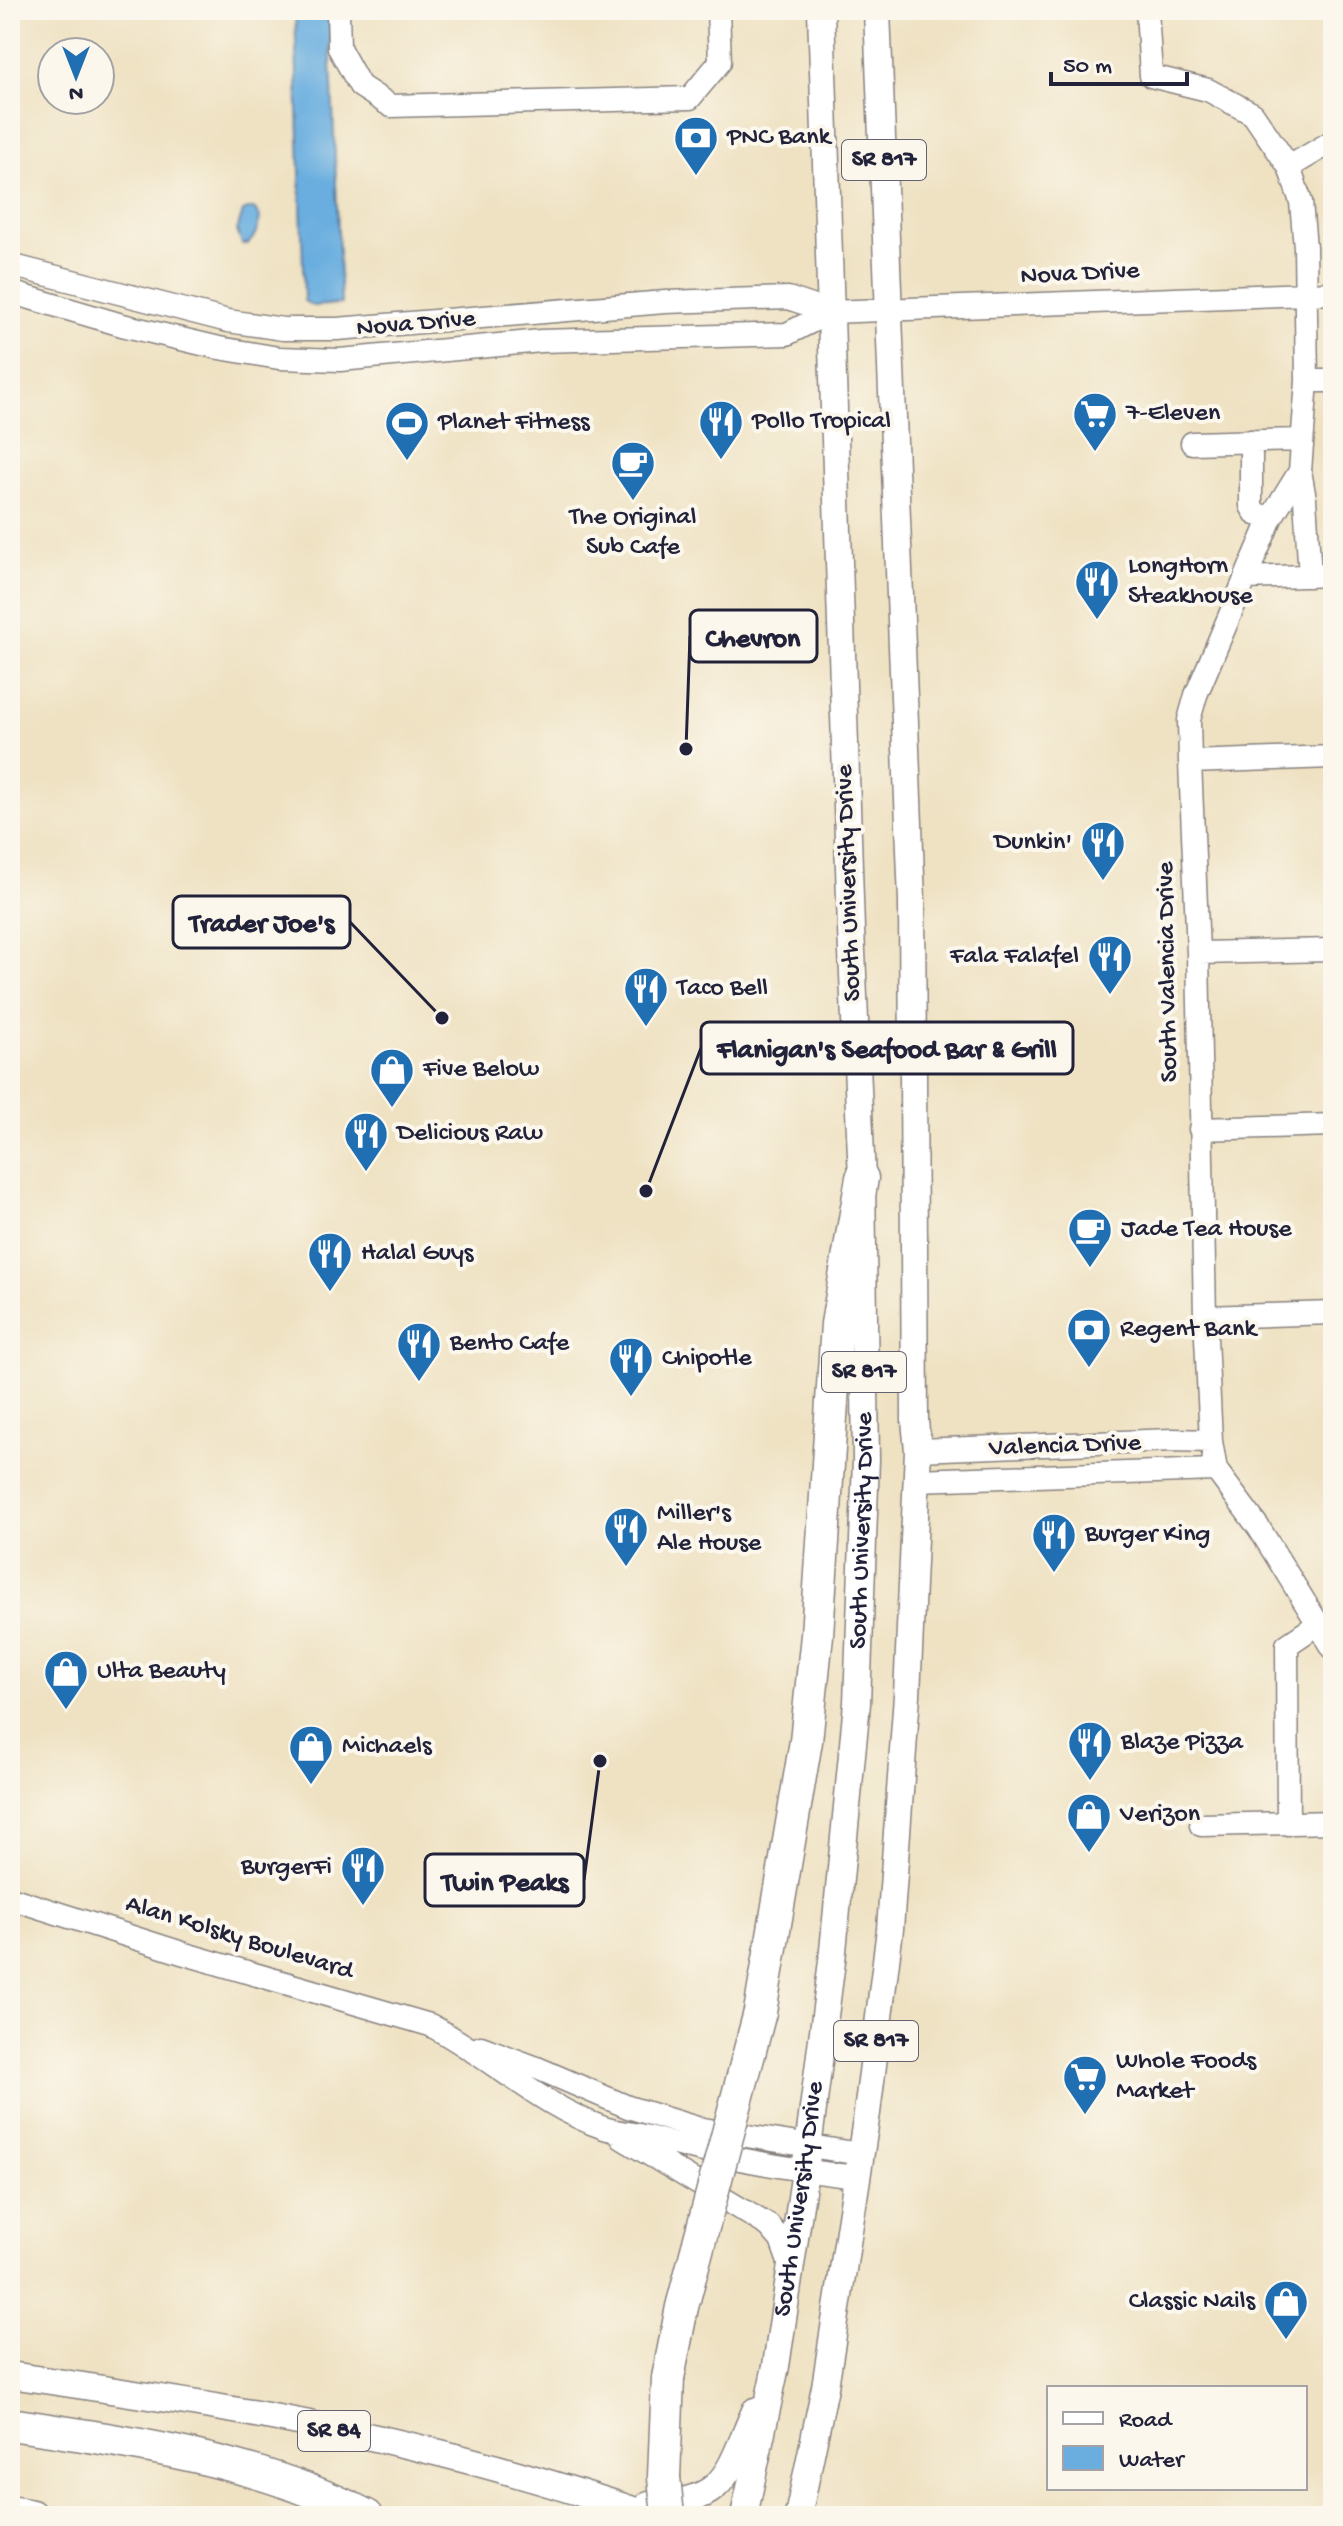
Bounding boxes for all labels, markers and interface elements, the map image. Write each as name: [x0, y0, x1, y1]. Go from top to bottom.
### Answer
north arrow: [36, 36, 116, 116]
scale bar: [1051, 36, 1187, 86]
text: 50 m: [1063, 53, 1112, 82]
text: N: [69, 79, 83, 105]
bank icon: PNC Bank: [672, 114, 720, 177]
place label: PNC Bank: [726, 123, 833, 154]
road number: SR 817: [842, 140, 926, 180]
street label: Nova Drive: [1020, 256, 1141, 294]
street label: Nova Drive: [355, 304, 477, 346]
supermarket icon: 7-Eleven: [1071, 390, 1119, 453]
restaurant icon: Pollo Tropical: [697, 398, 745, 461]
sports icon: Planet Fitness: [383, 399, 431, 462]
place label: 7-Eleven: [1125, 399, 1221, 430]
place label: Pollo Tropical: [751, 407, 891, 438]
place label: Planet Fitness: [437, 408, 591, 439]
cafe icon: The Original Sub Cafe: [609, 439, 657, 502]
place label: The Original Sub Cafe: [568, 503, 696, 564]
place label: LongHorn Steakhouse: [1128, 552, 1253, 613]
restaurant icon: LongHorn Steakhouse: [1073, 558, 1121, 621]
callout: Chevron: [690, 610, 817, 662]
text: Chevron: [706, 624, 801, 657]
street label: South University Drive: [830, 763, 870, 1002]
restaurant icon: Dunkin': [1079, 819, 1127, 882]
place label: Dunkin': [992, 828, 1072, 859]
street label: South Valencia Drive: [1152, 861, 1186, 1083]
callout: Trader Joe's: [173, 896, 350, 948]
text: Trader Joe's: [188, 909, 336, 942]
restaurant icon: Fala Falafel: [1086, 933, 1134, 996]
place label: Fala Falafel: [949, 942, 1079, 973]
restaurant icon: Taco Bell: [622, 965, 670, 1028]
place label: Taco Bell: [675, 974, 768, 1005]
callout: Flanigan's Seafood Bar & Grill: [701, 1022, 1073, 1074]
text: Flanigan's Seafood Bar & Grill: [716, 1035, 1057, 1068]
shop icon: Five Below: [368, 1046, 416, 1109]
place label: Five Below: [422, 1055, 539, 1086]
restaurant icon: Delicious Raw: [342, 1110, 390, 1173]
place label: Delicious Raw: [395, 1119, 543, 1150]
cafe icon: Jade Tea House: [1066, 1206, 1114, 1269]
place label: Jade Tea House: [1121, 1215, 1292, 1246]
restaurant icon: Halal Guys: [306, 1230, 354, 1293]
place label: Halal Guys: [361, 1239, 475, 1270]
bank icon: Regent Bank: [1065, 1306, 1113, 1369]
place label: Regent Bank: [1120, 1315, 1258, 1346]
restaurant icon: Bento Cafe: [395, 1320, 443, 1383]
place label: Bento Cafe: [449, 1329, 570, 1360]
restaurant icon: Chipotle: [607, 1335, 655, 1398]
place label: Chipotle: [662, 1344, 752, 1375]
road number: SR 817: [822, 1352, 906, 1392]
street label: South University Drive: [843, 1411, 882, 1650]
street label: Valencia Drive: [987, 1429, 1142, 1465]
place label: Miller's Ale House: [657, 1499, 762, 1560]
restaurant icon: Miller's Ale House: [602, 1505, 650, 1568]
restaurant icon: Burger King: [1030, 1511, 1078, 1574]
place label: Burger King: [1084, 1520, 1210, 1551]
shop icon: Ulta Beauty: [42, 1648, 90, 1711]
place label: Ulta Beauty: [97, 1657, 226, 1688]
restaurant icon: Blaze Pizza: [1066, 1719, 1114, 1782]
shop icon: Michaels: [287, 1723, 335, 1786]
place label: Blaze Pizza: [1120, 1728, 1244, 1759]
place label: Michaels: [342, 1732, 433, 1763]
shop icon: Verizon: [1065, 1791, 1113, 1854]
place label: Verizon: [1119, 1800, 1201, 1831]
restaurant icon: BurgerFi: [339, 1844, 387, 1907]
place label: BurgerFi: [240, 1853, 332, 1884]
callout: Twin Peaks: [425, 1854, 584, 1906]
text: Twin Peaks: [440, 1868, 570, 1901]
street label: Alan Kolsky Boulevard: [122, 1890, 358, 1989]
road number: SR 817: [834, 2021, 918, 2061]
place label: Whole Foods Market: [1116, 2047, 1257, 2108]
supermarket icon: Whole Foods Market: [1061, 2053, 1109, 2116]
street label: South University Drive: [768, 2079, 832, 2319]
shop icon: Classic Nails: [1262, 2278, 1310, 2341]
place label: Classic Nails: [1129, 2287, 1256, 2318]
legend: [1047, 2386, 1307, 2490]
text: Road: [1119, 2407, 1173, 2436]
road number: SR 84: [298, 2411, 370, 2451]
text: Water: [1119, 2447, 1186, 2476]

